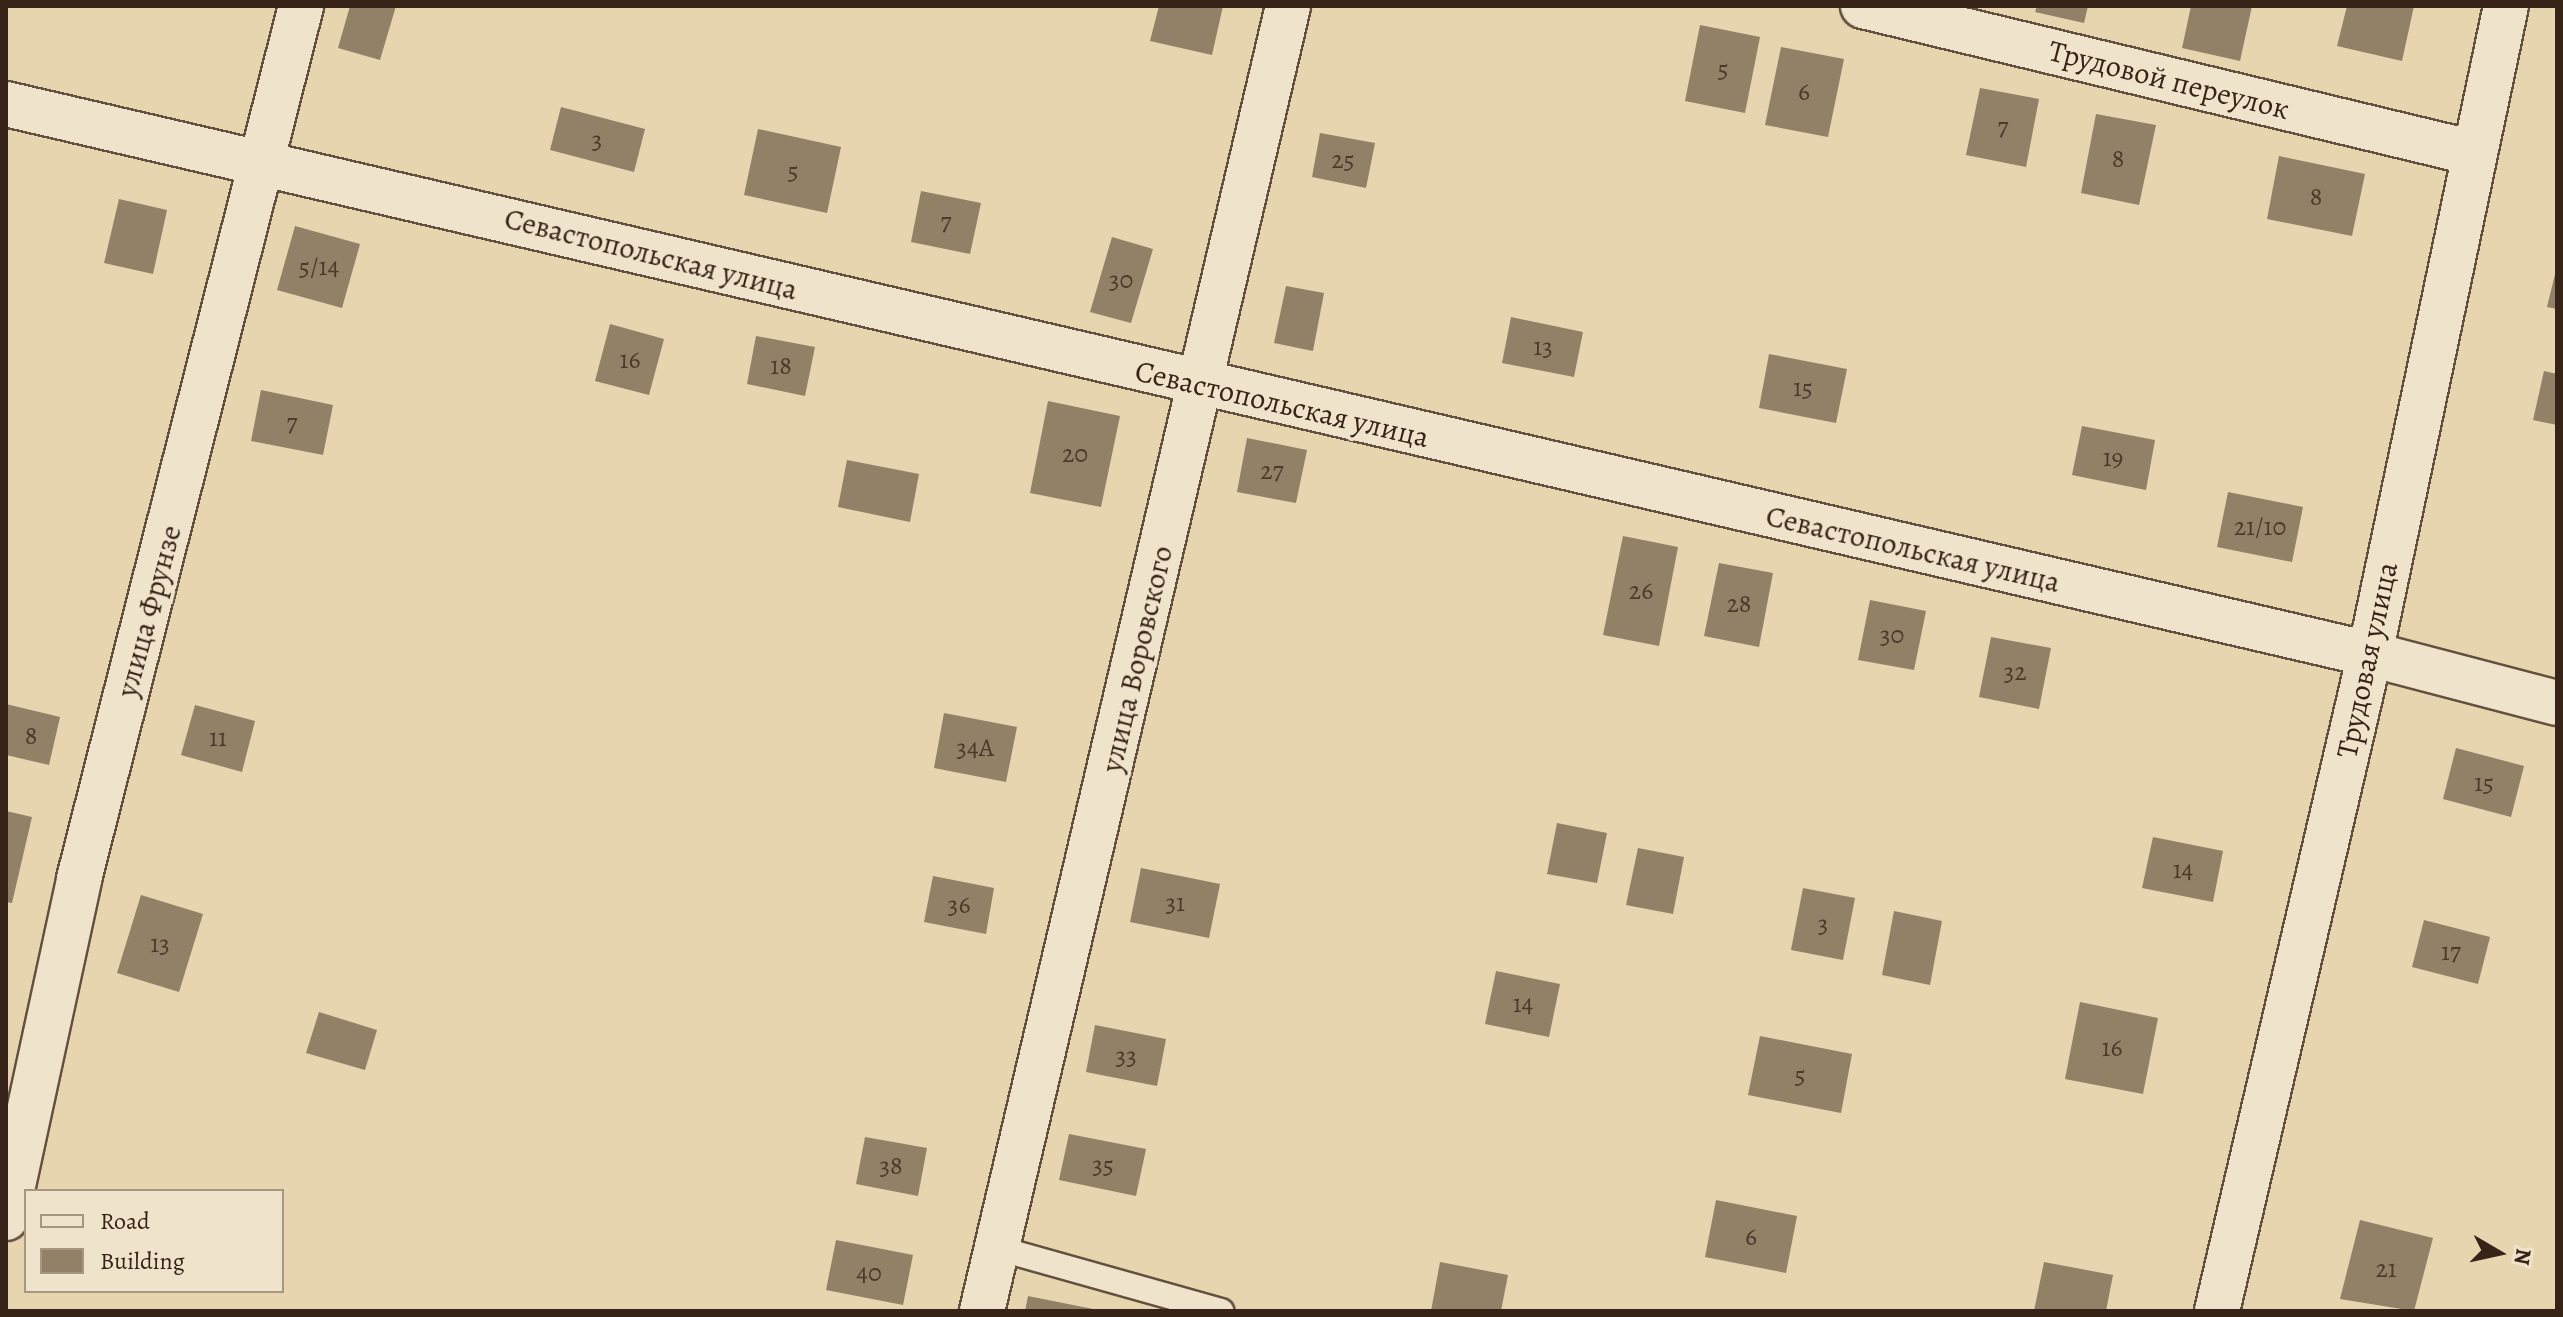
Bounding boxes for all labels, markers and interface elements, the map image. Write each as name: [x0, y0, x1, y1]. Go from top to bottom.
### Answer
street label: Трудовой переулок: [2045, 33, 2293, 127]
house number: 5: [1717, 53, 1729, 85]
house number: 6: [1798, 76, 1810, 108]
house number: 7: [1998, 111, 2008, 143]
house number: 3: [592, 124, 602, 156]
house number: 8: [2112, 143, 2124, 175]
house number: 25: [1331, 144, 1355, 176]
house number: 5: [787, 155, 799, 187]
house number: 8: [2310, 181, 2322, 213]
street label: Севастопольская улица: [501, 200, 801, 308]
house number: 7: [941, 206, 951, 238]
house number: 5/14: [299, 251, 339, 283]
house number: 30: [1109, 264, 1133, 296]
house number: 13: [1533, 331, 1553, 363]
house number: 16: [620, 344, 640, 376]
house number: 18: [770, 350, 792, 382]
street label: Севастопольская улица: [1132, 353, 1432, 455]
house number: 15: [1793, 372, 1813, 404]
house number: 7: [287, 407, 297, 439]
house number: 20: [1062, 438, 1088, 470]
house number: 19: [2103, 442, 2123, 474]
house number: 27: [1260, 455, 1284, 487]
street label: Севастопольская улица: [1763, 498, 2063, 600]
house number: 21/10: [2234, 511, 2286, 543]
street label: улица Фрунзе: [109, 521, 189, 701]
street label: улица Воровского: [1093, 542, 1181, 776]
street label: Трудовая улица: [2329, 559, 2405, 761]
house number: 26: [1629, 575, 1653, 607]
house number: 28: [1727, 588, 1751, 620]
house number: 30: [1880, 619, 1904, 651]
house number: 32: [2003, 656, 2027, 688]
house number: 8: [25, 720, 37, 752]
house number: 11: [209, 722, 227, 754]
house number: 34А: [956, 732, 994, 764]
house number: 15: [2474, 767, 2494, 799]
house number: 14: [2173, 854, 2193, 886]
house number: 31: [1165, 887, 1185, 919]
house number: 36: [948, 889, 970, 921]
house number: 3: [1818, 908, 1828, 940]
house number: 13: [150, 928, 170, 960]
house number: 17: [2441, 936, 2461, 968]
house number: 14: [1513, 988, 1533, 1020]
house number: 16: [2102, 1032, 2122, 1064]
house number: 33: [1115, 1040, 1137, 1072]
house number: 5: [1794, 1059, 1806, 1091]
house number: 35: [1092, 1149, 1114, 1181]
house number: 38: [879, 1150, 903, 1182]
legend: [24, 1189, 284, 1293]
text: Road: [100, 1205, 150, 1237]
north arrow: [2459, 1213, 2539, 1293]
house number: 6: [1745, 1221, 1757, 1253]
text: Building: [100, 1245, 185, 1277]
text: N: [2507, 1246, 2539, 1267]
house number: 21: [2375, 1253, 2397, 1285]
house number: 40: [856, 1257, 882, 1289]

